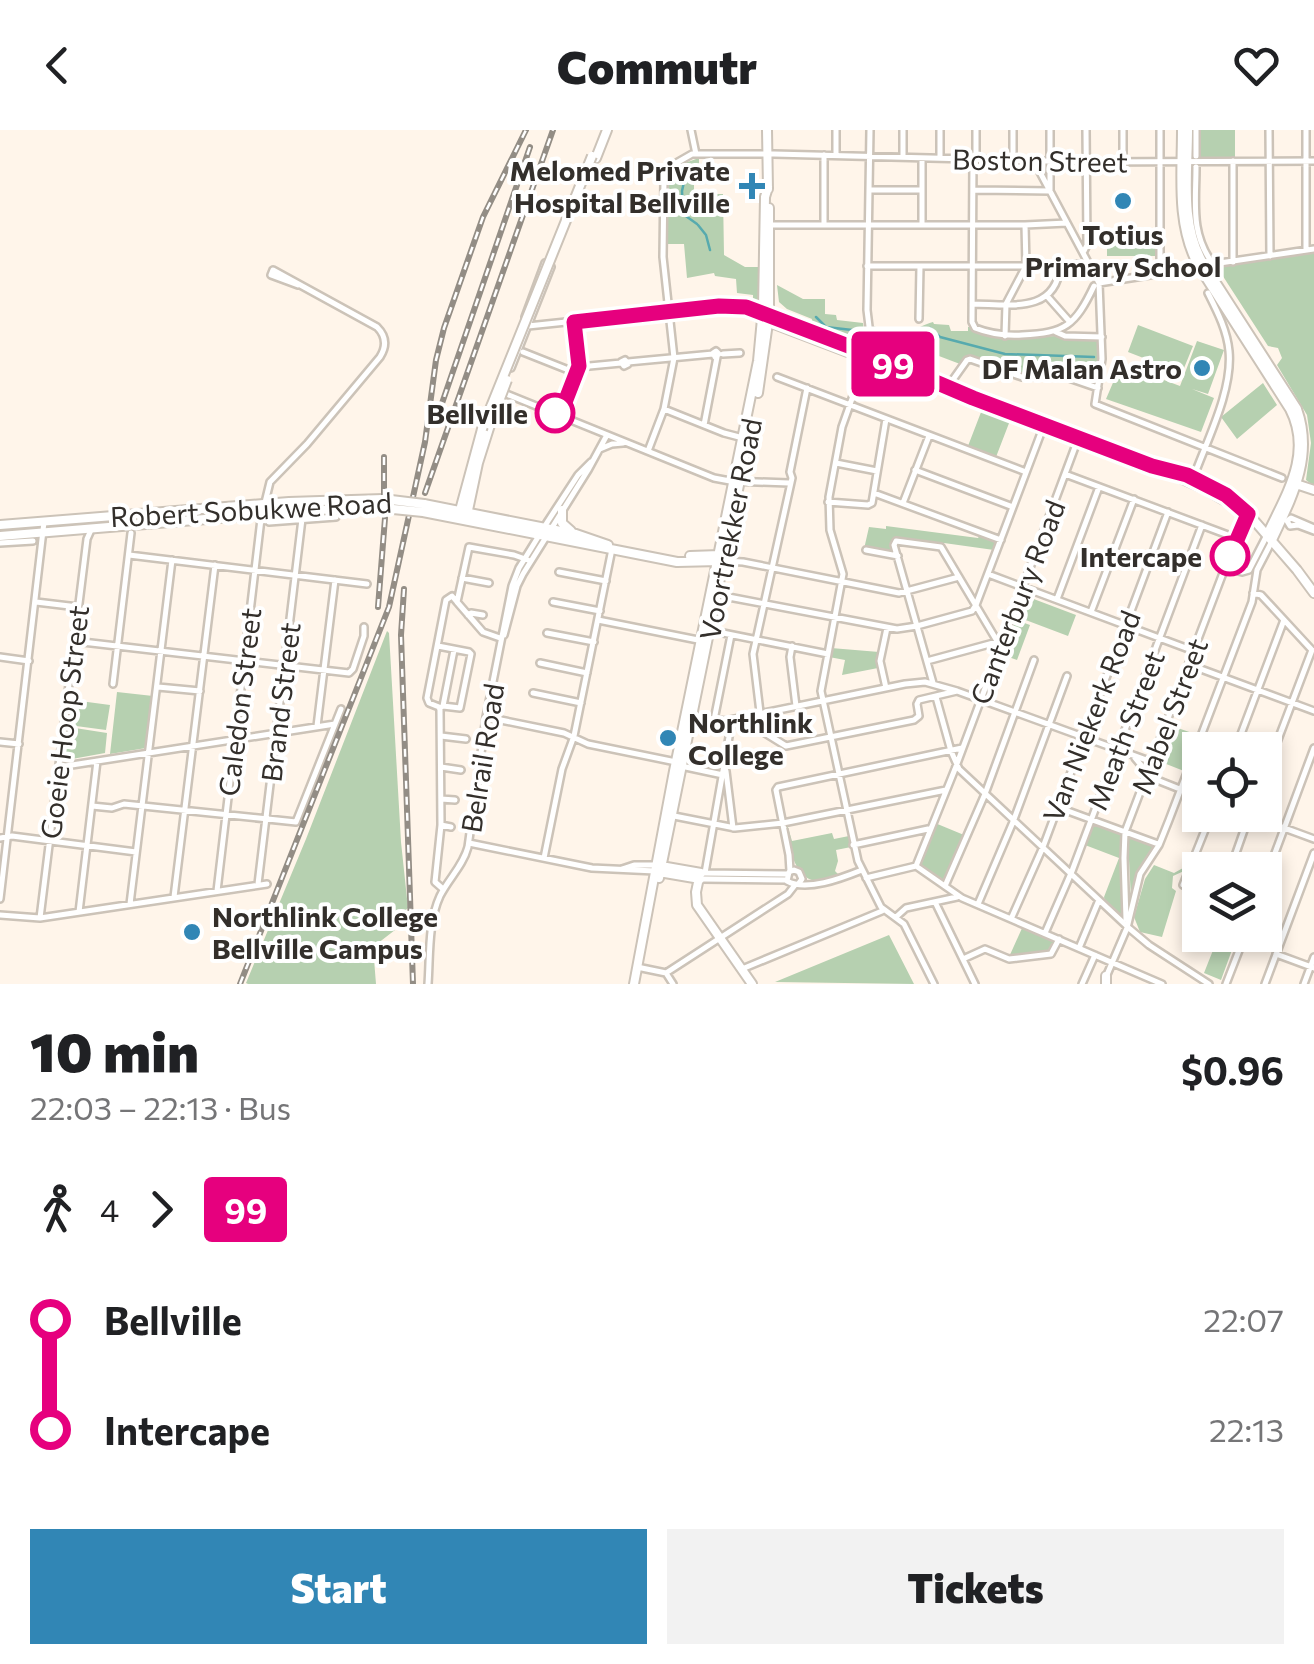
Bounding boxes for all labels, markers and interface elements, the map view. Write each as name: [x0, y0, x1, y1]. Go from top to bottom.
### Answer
icon: back: [30, 38, 85, 93]
text: Commutr: [557, 38, 757, 93]
icon: heart: [1229, 38, 1284, 93]
street label: Boston Street: [952, 141, 1128, 179]
place label: Melomed Private Hospital Bellville: [510, 153, 730, 219]
marker: Melomed Private Hospital Bellville: [739, 173, 765, 199]
marker: Totius Primary School: [1112, 190, 1134, 212]
place label: Totius Primary School: [1025, 217, 1221, 283]
line badge: 99: [848, 332, 938, 396]
text: 99: [871, 343, 915, 386]
place label: DF Malan Astro: [982, 351, 1182, 385]
marker: DF Malan Astro: [1191, 357, 1213, 379]
marker: Bellville: [536, 394, 574, 432]
place label: Bellville: [426, 396, 528, 430]
street label: Voortrekker Road: [692, 415, 768, 643]
street label: Robert Sobukwe Road: [109, 485, 393, 533]
street label: Canterbury Road: [962, 495, 1072, 709]
marker: Intercape: [1211, 537, 1249, 575]
place label: Intercape: [1080, 539, 1202, 573]
street label: Goeie Hoop Street: [33, 603, 95, 841]
street label: Caledon Street: [211, 606, 267, 798]
street label: Van Niekerk Road: [1035, 606, 1147, 826]
street label: Brand Street: [253, 620, 307, 784]
street label: Mabel Street: [1124, 633, 1214, 799]
street label: Meath Street: [1079, 645, 1171, 815]
street label: Belrail Road: [453, 681, 511, 835]
place label: Northlink College: [688, 705, 813, 771]
marker: Northlink College: [657, 727, 679, 749]
map controls: [1182, 732, 1282, 952]
button: locate: [1182, 732, 1282, 832]
button: layers: [1182, 852, 1282, 952]
place label: Northlink College Bellville Campus: [212, 899, 438, 965]
marker: Northlink College Bellville Campus: [181, 921, 203, 943]
text: 10 min: [30, 1016, 199, 1083]
text: $0.96: [1181, 1046, 1284, 1093]
text: 22:03 – 22:13 · Bus: [30, 1087, 291, 1127]
icon: walk: [30, 1182, 85, 1237]
icon: forward: [134, 1182, 189, 1237]
text: 99: [224, 1188, 267, 1231]
text: 4: [100, 1189, 119, 1229]
text: Bellville: [104, 1296, 242, 1343]
text: 22:07: [1203, 1299, 1284, 1339]
text: Intercape: [104, 1406, 270, 1453]
text: 22:13: [1209, 1409, 1284, 1449]
button: Start: [30, 1529, 647, 1644]
button: Tickets: [667, 1529, 1284, 1644]

